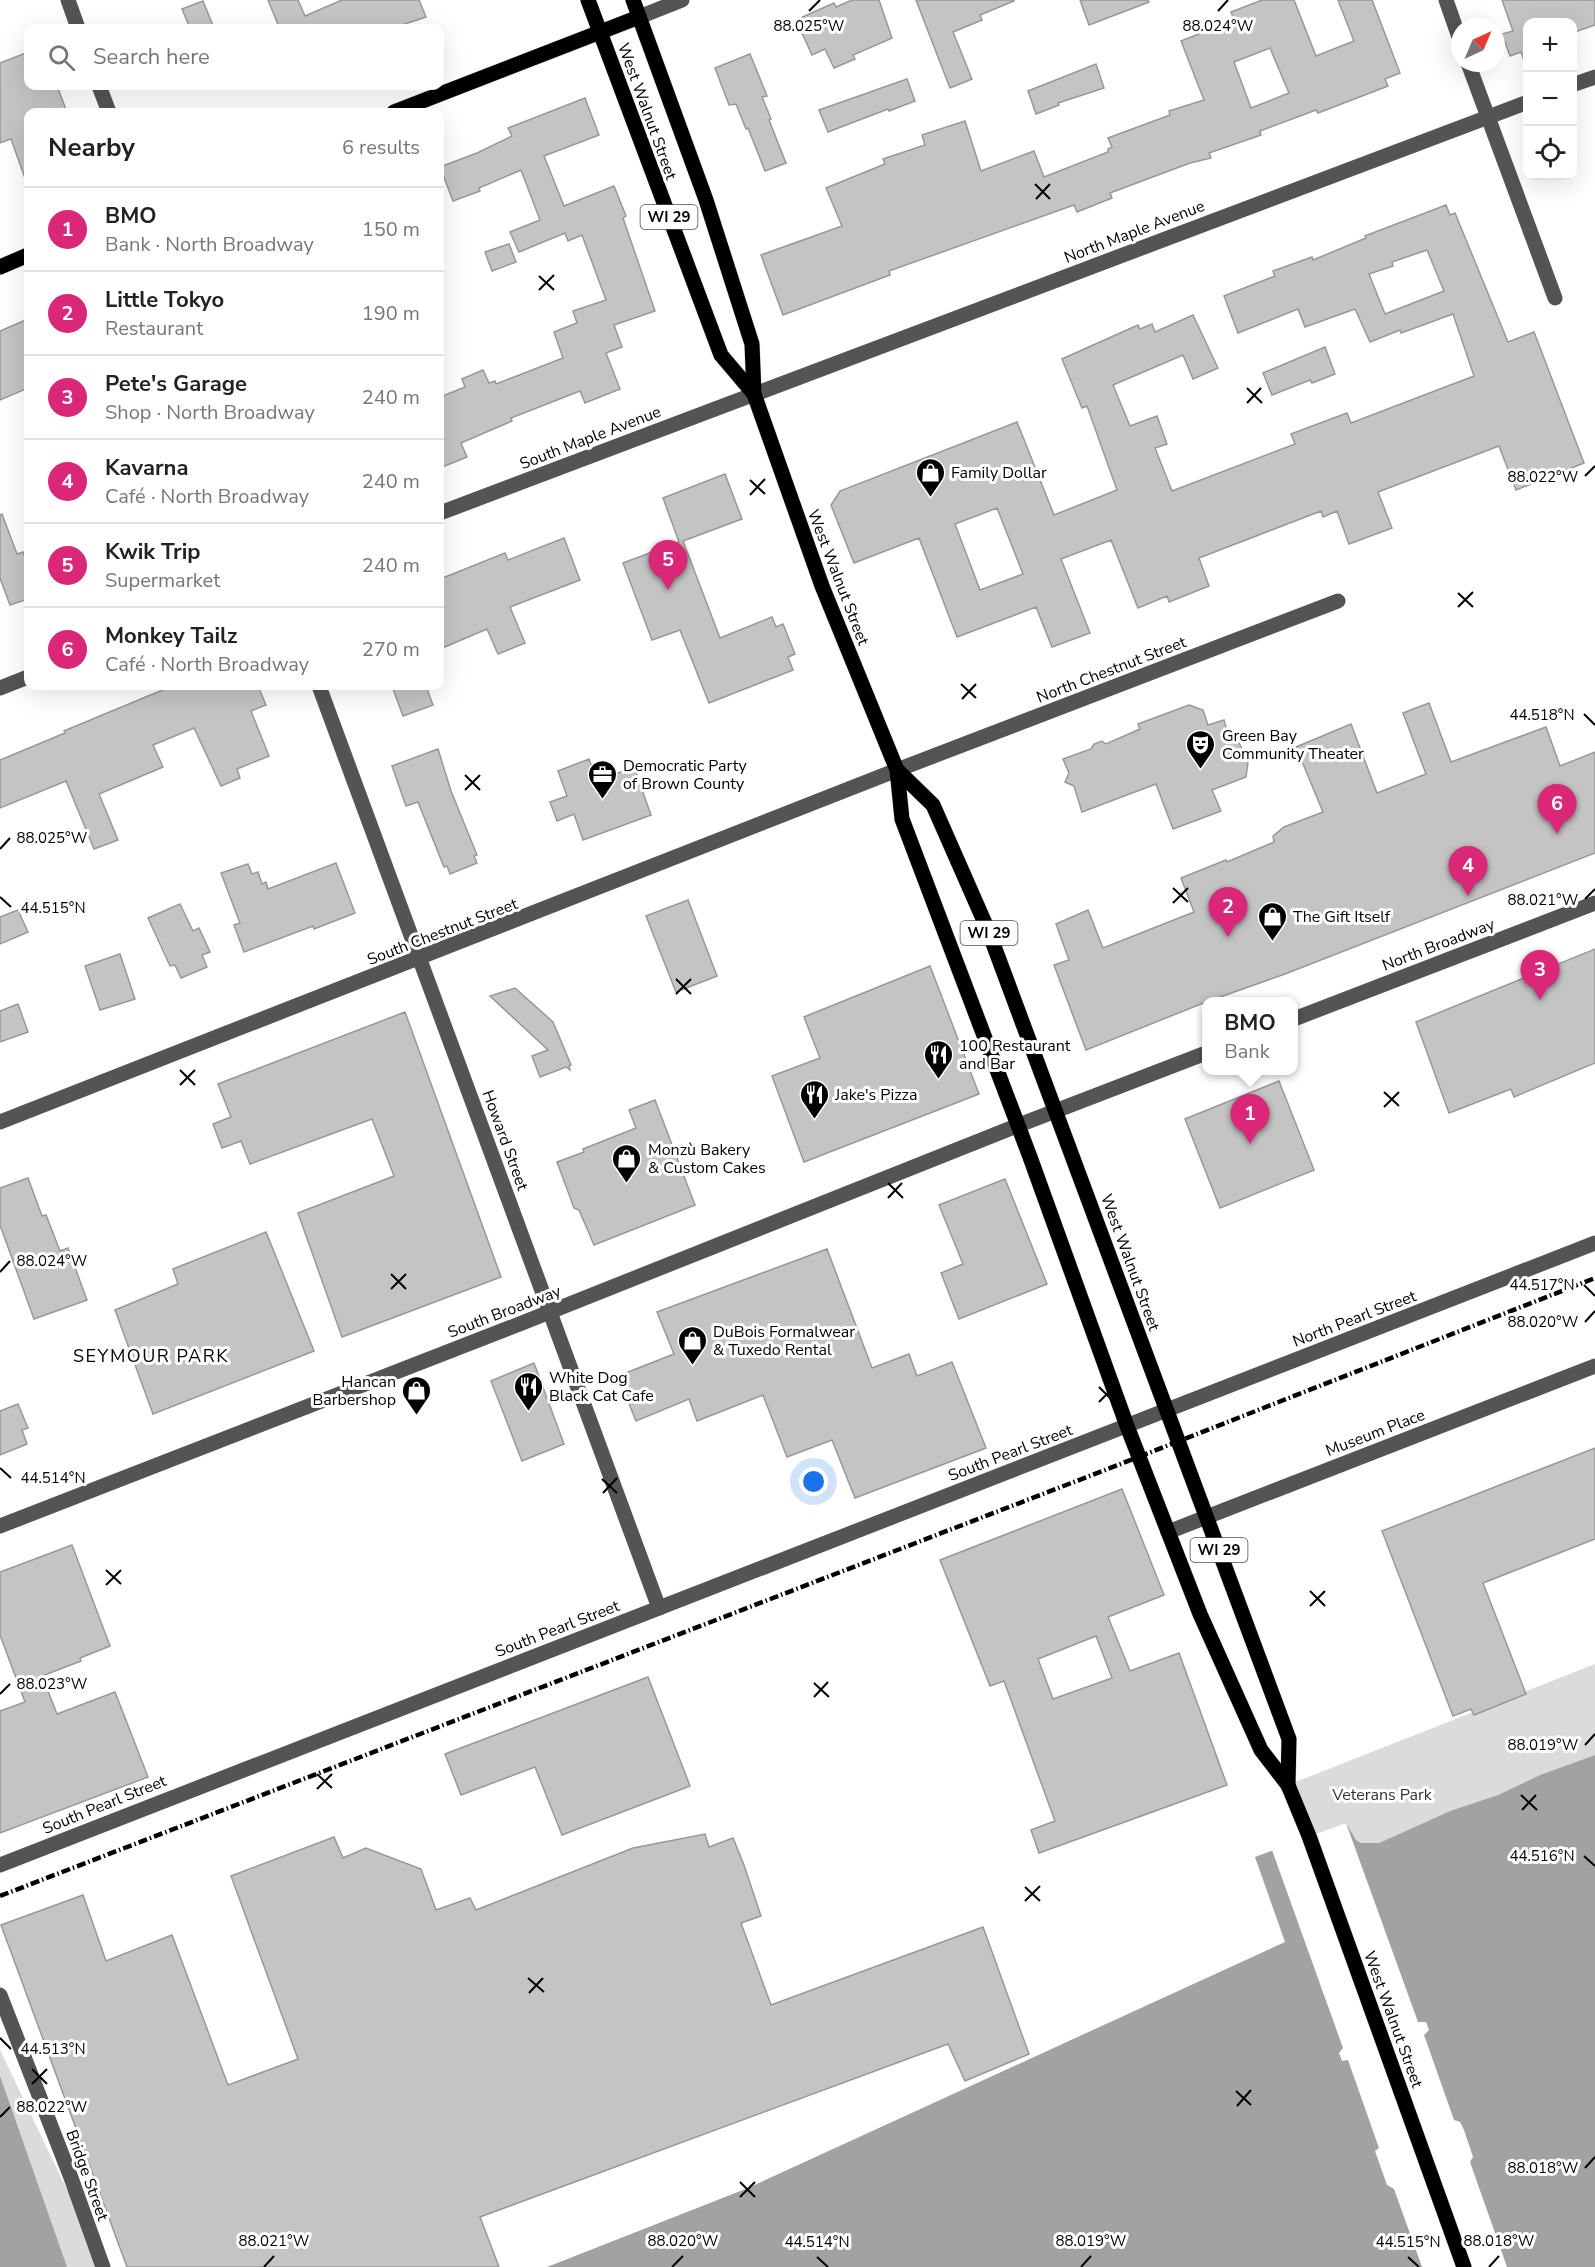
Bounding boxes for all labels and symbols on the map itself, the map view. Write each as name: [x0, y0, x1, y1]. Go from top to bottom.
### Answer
text: 88.025°W: [774, 16, 845, 36]
text: 88.024°W: [1183, 16, 1254, 36]
north arrow: [1451, 18, 1505, 72]
street label: West Walnut Street: [612, 40, 682, 183]
street label: North Maple Avenue: [1061, 195, 1208, 269]
road number: WI 29: [640, 205, 698, 229]
street label: South Maple Avenue: [517, 401, 664, 475]
shop icon: Family Dollar: [914, 456, 946, 498]
place label: Family Dollar: [951, 462, 1047, 484]
text: 88.022°W: [1508, 467, 1579, 487]
street label: West Walnut Street: [802, 506, 874, 649]
pin: 5: [648, 540, 688, 590]
street label: North Chestnut Street: [1033, 631, 1190, 709]
text: 44.518°N: [1509, 705, 1575, 725]
place label: Green Bay Community Theater: [1222, 725, 1364, 765]
theatre icon: Green Bay Community Theater: [1185, 728, 1217, 770]
place label: Democratic Party of Brown County: [623, 755, 747, 795]
office icon: Democratic Party of Brown County: [586, 758, 618, 800]
pin: 6: [1538, 784, 1576, 834]
text: 88.025°W: [17, 828, 88, 848]
pin: 4: [1448, 846, 1488, 896]
pin: 2: [1208, 888, 1248, 937]
text: 88.021°W: [1508, 890, 1579, 910]
street label: South Chestnut Street: [364, 893, 521, 971]
text: 44.515°N: [20, 898, 86, 918]
shop icon: The Gift Itself: [1256, 900, 1288, 942]
place label: The Gift Itself: [1293, 906, 1391, 928]
street label: North Broadway: [1379, 913, 1498, 976]
road number: WI 29: [960, 921, 1018, 945]
pin: 3: [1520, 950, 1560, 1000]
place label: 100 Restaurant and Bar: [959, 1035, 1071, 1075]
restaurant icon: 100 Restaurant and Bar: [922, 1038, 954, 1080]
restaurant icon: Jake's Pizza: [798, 1078, 830, 1120]
place label: Jake's Pizza: [834, 1084, 917, 1106]
street label: Howard Street: [477, 1087, 534, 1194]
pin: 1: [1230, 1094, 1270, 1144]
place label: Monzù Bakery & Custom Cakes: [648, 1139, 766, 1179]
shop icon: Monzù Bakery & Custom Cakes: [611, 1142, 643, 1184]
street label: West Walnut Street: [1095, 1191, 1165, 1334]
text: 88.024°W: [17, 1251, 88, 1271]
text: 44.517°N: [1509, 1275, 1575, 1295]
street label: South Broadway: [445, 1280, 565, 1344]
street label: North Pearl Street: [1289, 1285, 1420, 1353]
text: 88.020°W: [1508, 1312, 1579, 1332]
place label: DuBois Formalwear & Tuxedo Rental: [713, 1321, 855, 1361]
shop icon: DuBois Formalwear & Tuxedo Rental: [676, 1324, 708, 1366]
district label: SEYMOUR PARK: [73, 1344, 229, 1368]
place label: White Dog Black Cat Cafe: [549, 1367, 654, 1407]
restaurant icon: White Dog Black Cat Cafe: [512, 1370, 544, 1412]
place label: Hancan Barbershop: [312, 1371, 396, 1411]
shop icon: Hancan Barbershop: [401, 1374, 433, 1416]
street label: Museum Place: [1323, 1404, 1428, 1462]
street label: South Pearl Street: [945, 1419, 1076, 1487]
your location: [799, 1467, 828, 1496]
text: 44.514°N: [20, 1468, 86, 1488]
road number: WI 29: [1190, 1538, 1248, 1562]
street label: South Pearl Street: [492, 1595, 623, 1663]
text: 88.023°W: [17, 1674, 88, 1694]
text: 88.019°W: [1508, 1735, 1579, 1755]
street label: South Pearl Street: [39, 1770, 170, 1840]
park label: Veterans Park: [1331, 1784, 1433, 1806]
text: 44.516°N: [1509, 1846, 1575, 1866]
street label: West Walnut Street: [1358, 1948, 1428, 2091]
text: 44.513°N: [20, 2039, 86, 2059]
text: 88.022°W: [17, 2097, 88, 2117]
street label: Bridge Street: [60, 2127, 114, 2224]
text: 88.018°W: [1508, 2158, 1579, 2178]
text: 88.021°W: [239, 2231, 310, 2251]
text: 88.020°W: [648, 2231, 719, 2251]
text: 88.019°W: [1056, 2231, 1127, 2251]
text: 88.018°W: [1464, 2231, 1535, 2251]
text: 44.514°N: [784, 2232, 850, 2252]
text: 44.515°N: [1375, 2232, 1441, 2252]

